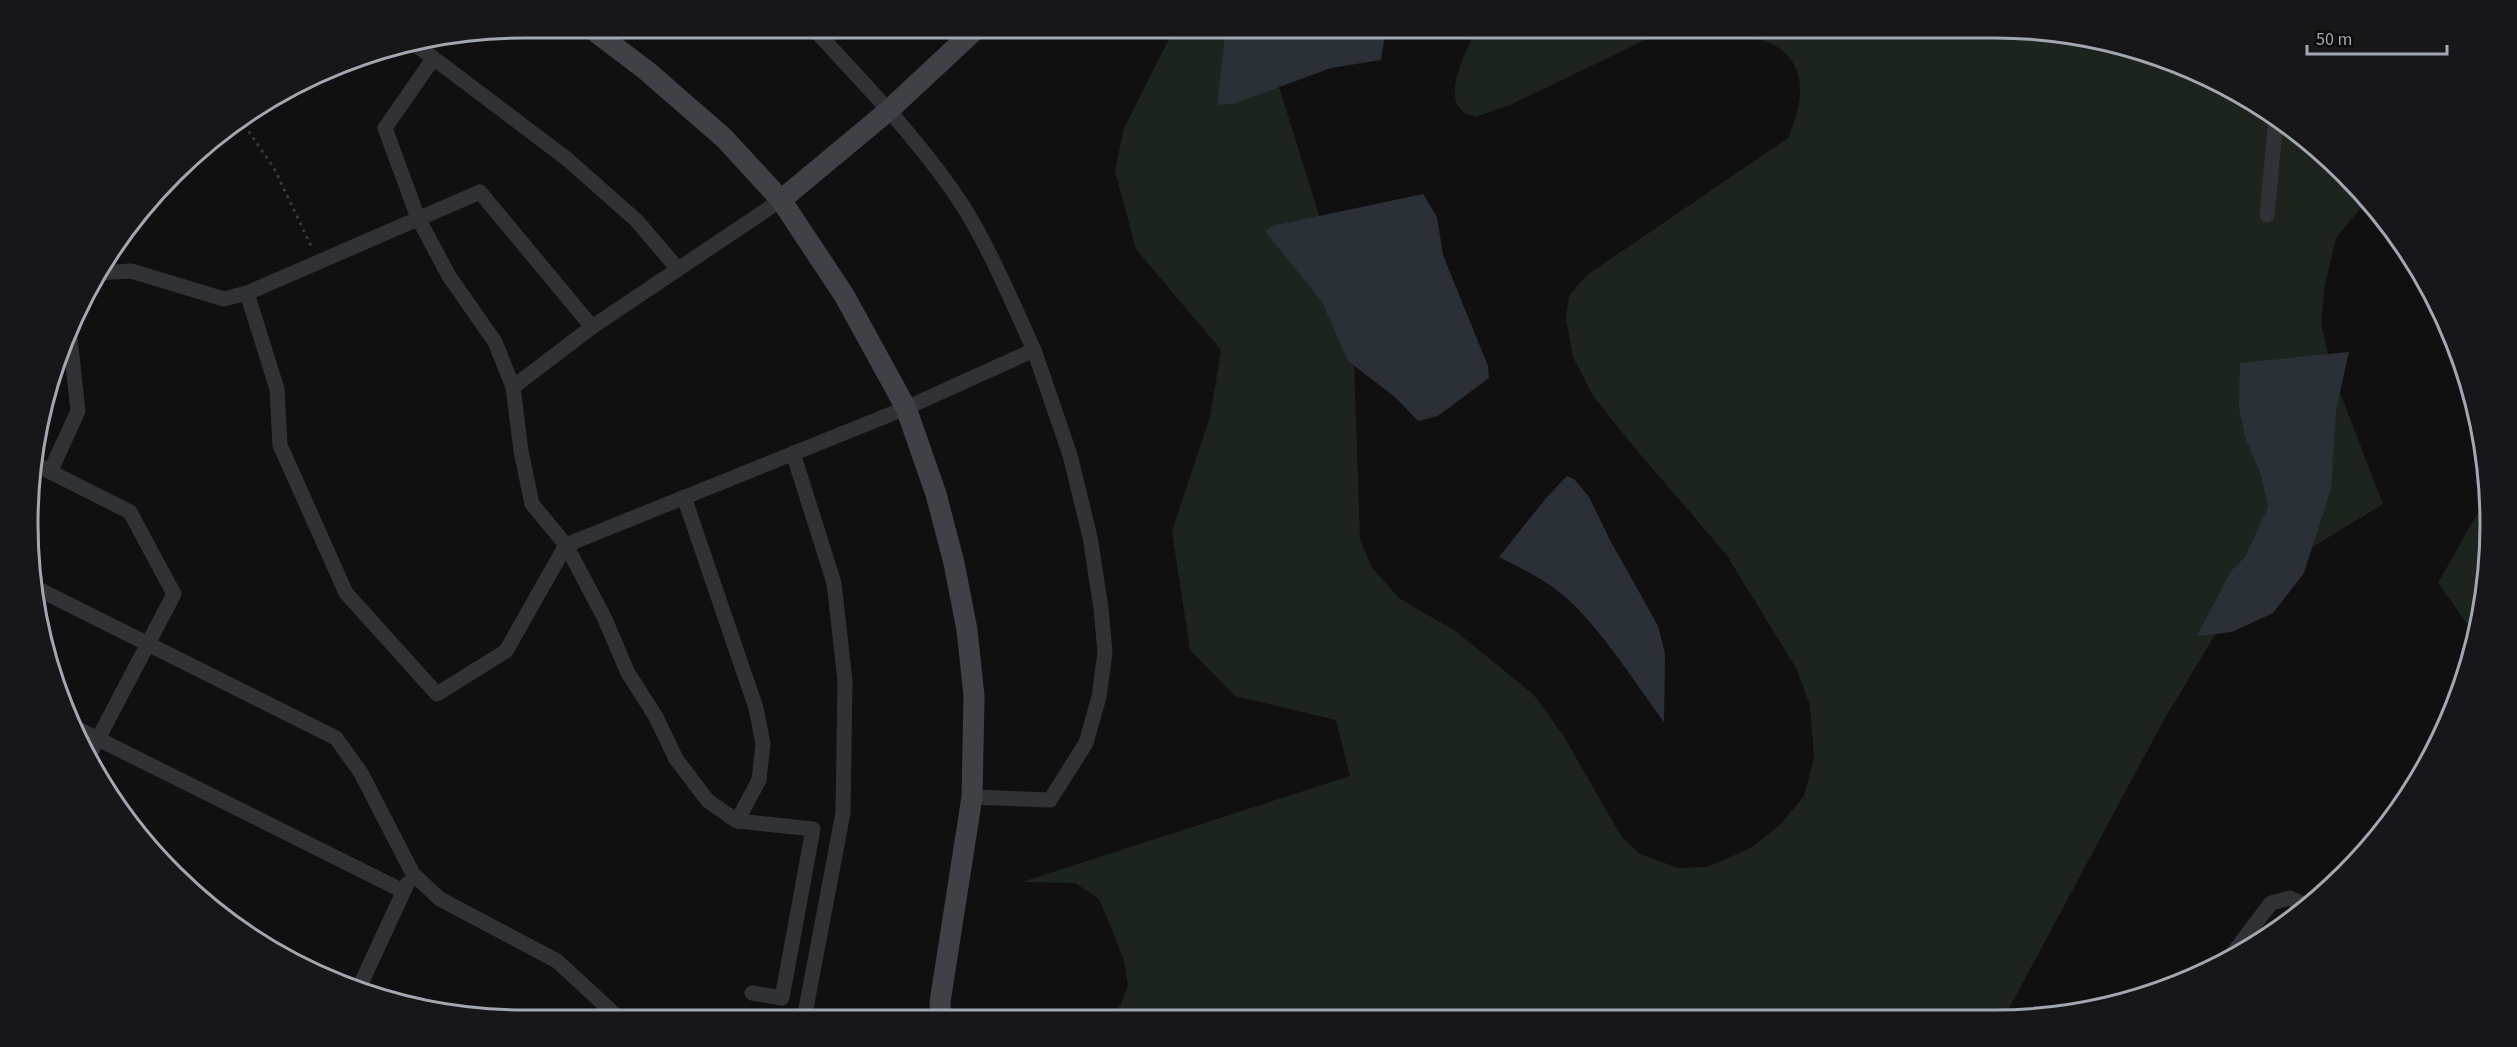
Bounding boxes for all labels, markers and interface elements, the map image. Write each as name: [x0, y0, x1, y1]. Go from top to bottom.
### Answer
scale bar: [2307, 18, 2446, 56]
text: 50 m: [2316, 27, 2352, 52]

